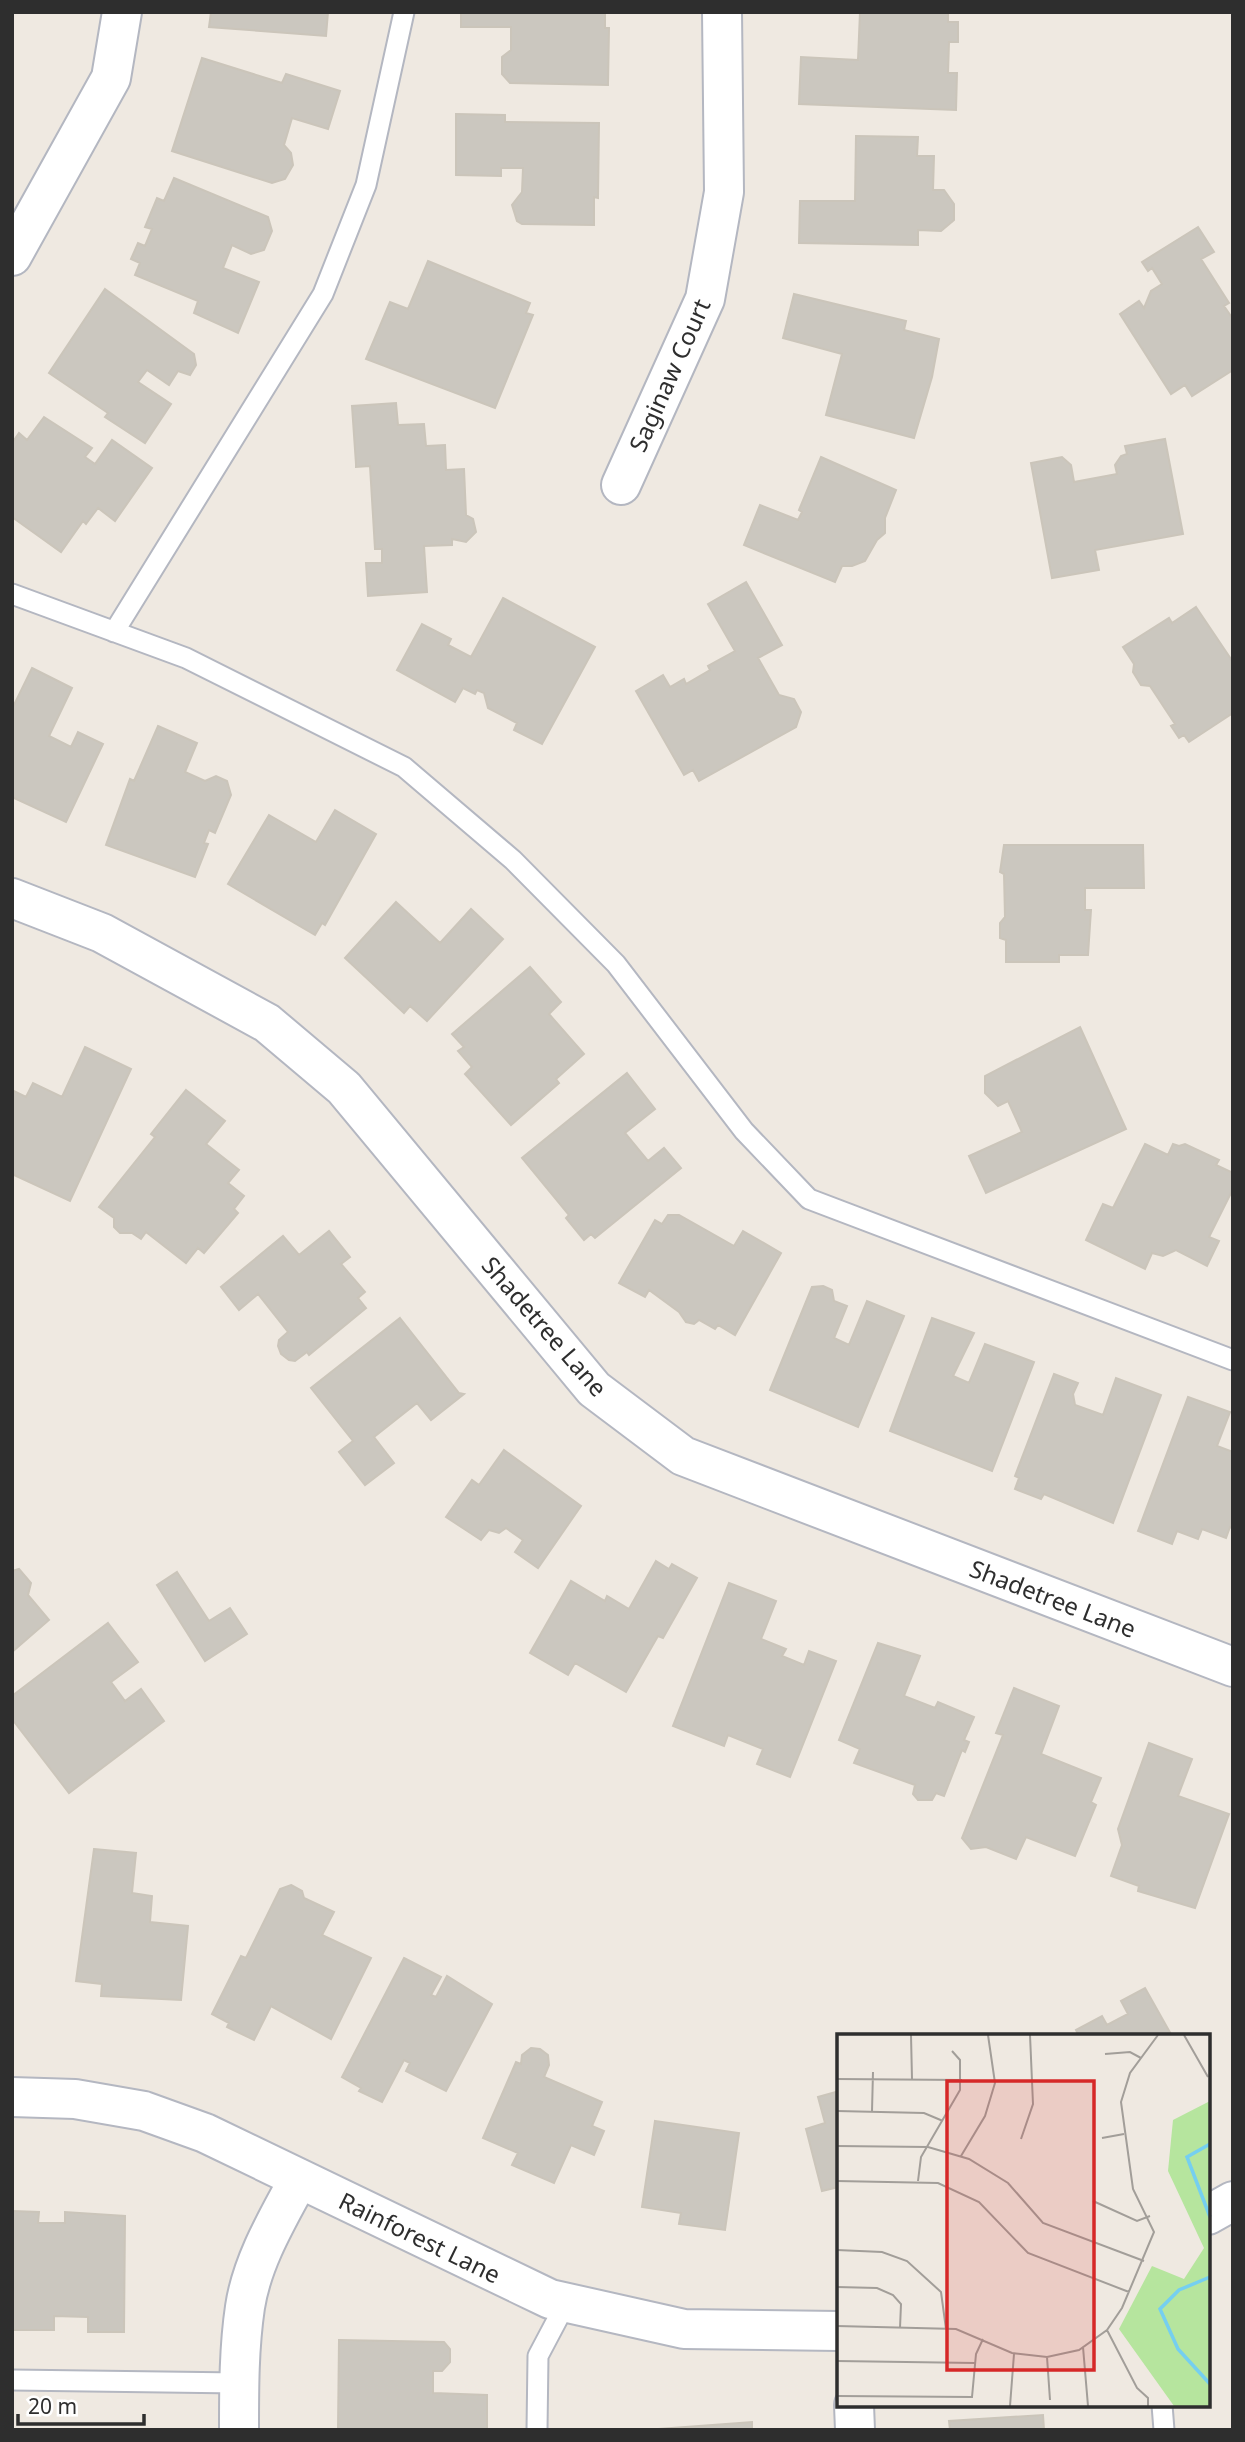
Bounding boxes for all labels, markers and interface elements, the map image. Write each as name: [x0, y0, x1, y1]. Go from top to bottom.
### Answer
street label: Saginaw Court: [621, 293, 718, 457]
street label: Shadetree Lane: [475, 1249, 615, 1403]
street label: Shadetree Lane: [965, 1551, 1141, 1645]
inset map: [837, 2034, 1210, 2407]
street label: Rainforest Lane: [334, 2184, 506, 2290]
scale bar: [18, 2382, 144, 2426]
text: 20 m: [28, 2392, 77, 2420]

